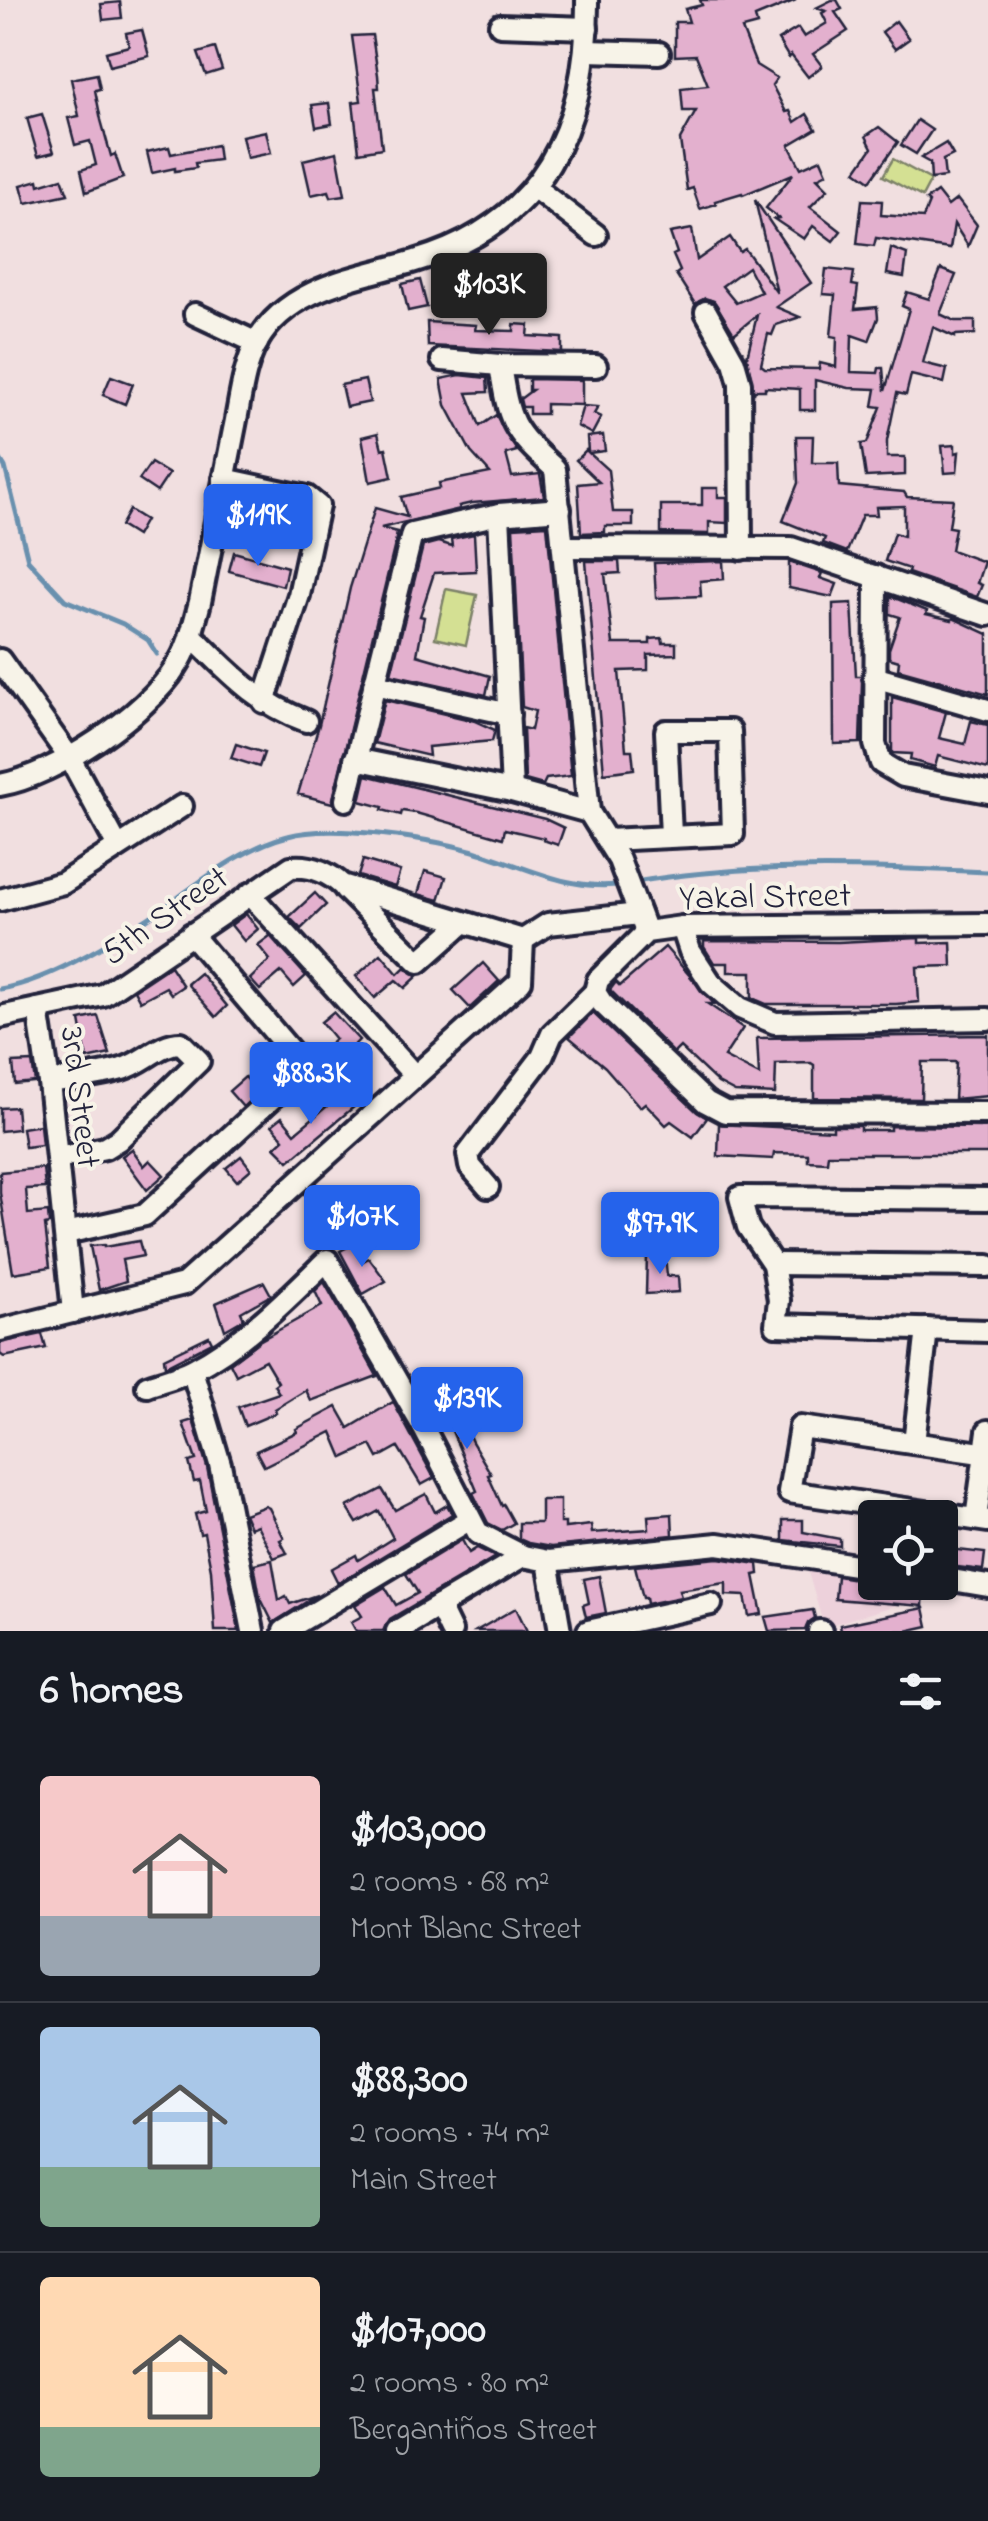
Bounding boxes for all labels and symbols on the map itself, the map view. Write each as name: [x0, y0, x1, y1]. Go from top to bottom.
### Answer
pin: $103K: [419, 253, 559, 338]
pin: $119K: [188, 484, 328, 569]
street label: 5th Street: [92, 854, 240, 979]
street label: Yakal Street: [679, 871, 852, 925]
street label: 3rd Street: [45, 1024, 113, 1171]
pin: $88.3K: [230, 1042, 392, 1127]
pin: $107K: [292, 1185, 432, 1270]
pin: $97.9K: [579, 1192, 741, 1277]
pin: $139K: [397, 1367, 537, 1452]

